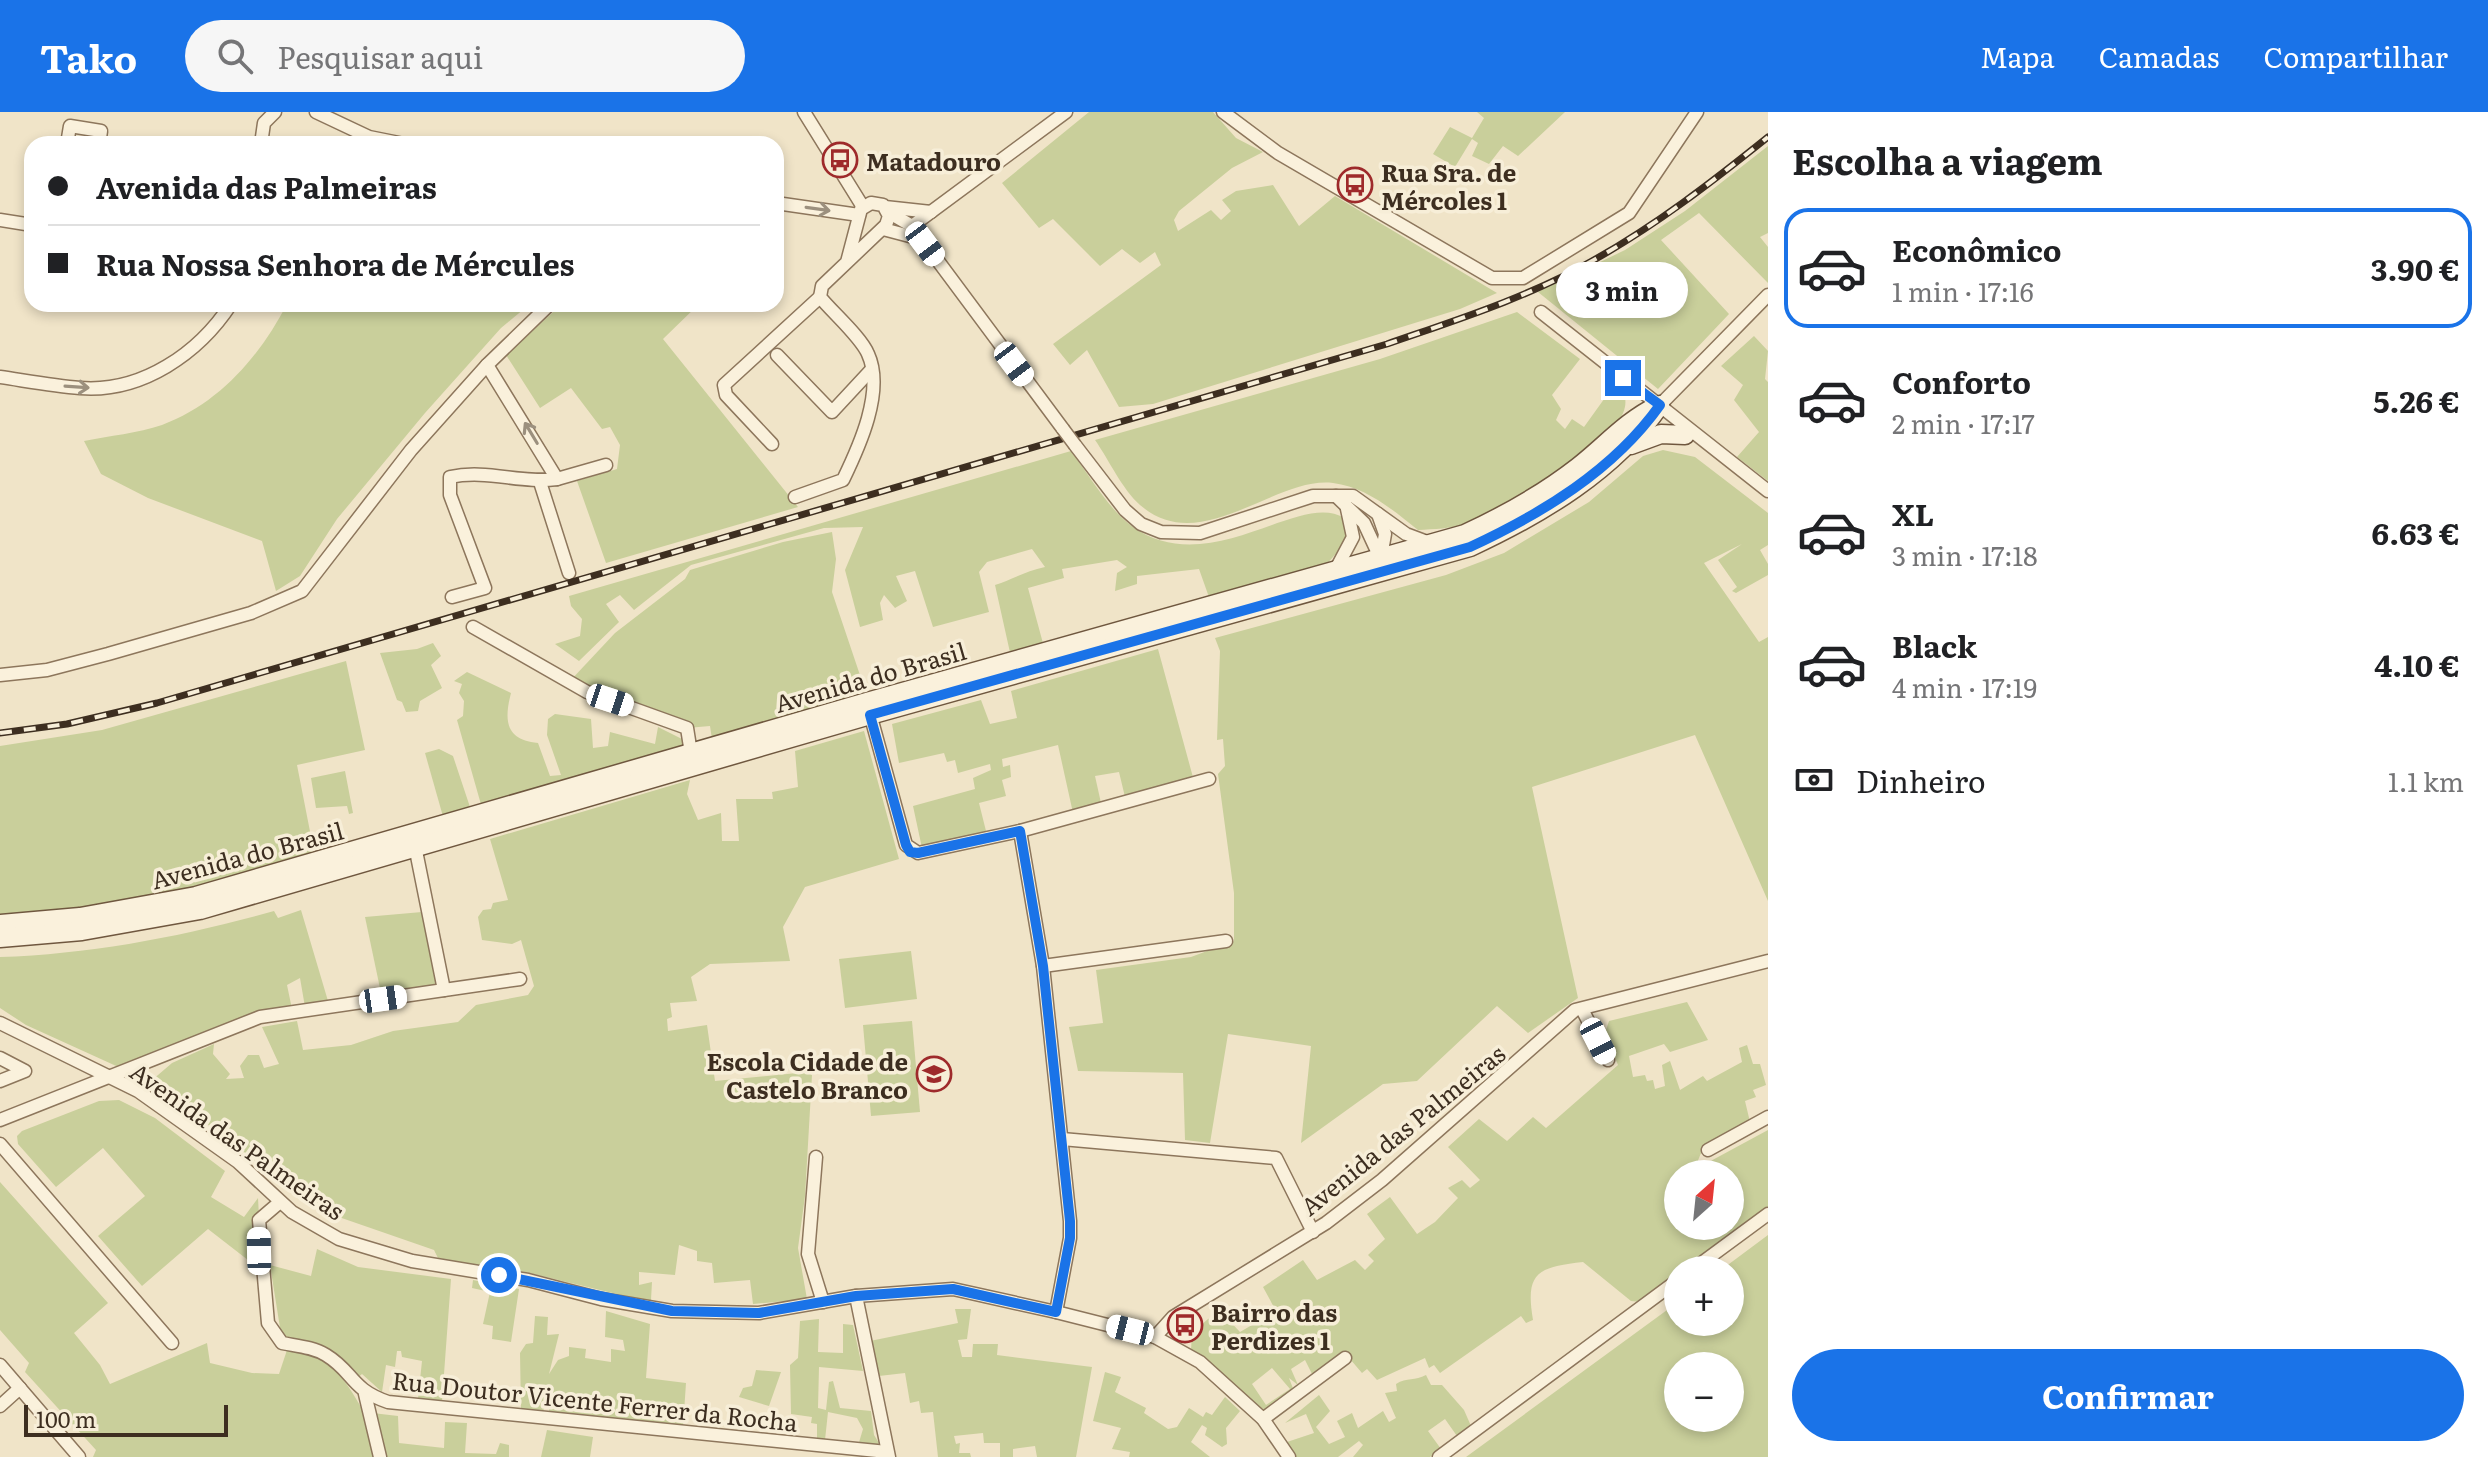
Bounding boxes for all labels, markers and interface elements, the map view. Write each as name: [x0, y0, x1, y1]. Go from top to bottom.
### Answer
search box: [185, 20, 745, 92]
text: Tako: [40, 28, 137, 85]
icon: search: [213, 34, 257, 78]
text: Pesquisar aqui: [277, 34, 483, 78]
text: Mapa: [1980, 35, 2055, 77]
text: Camadas: [2099, 35, 2219, 77]
text: Compartilhar: [2263, 35, 2448, 77]
text: Escolha a viagem: [1792, 133, 2103, 186]
bus stop icon: Matadouro: [821, 141, 859, 179]
place label: Matadouro: [866, 143, 1001, 178]
place label: Rua Sra. de Mércoles 1: [1381, 154, 1516, 217]
text: Avenida das Palmeiras: [96, 164, 437, 208]
bus stop icon: Rua Sra. de Mércoles 1: [1336, 166, 1374, 204]
one-way arrow: [804, 202, 830, 217]
car: [901, 218, 949, 270]
text: Econômico: [1892, 227, 2061, 271]
icon: car: [1796, 232, 1868, 304]
text: Rua Nossa Senhora de Mércules: [96, 241, 575, 285]
text: 3.90 €: [2371, 246, 2460, 290]
callout: 3 min: [1557, 262, 1689, 318]
text: 3 min: [1585, 270, 1659, 309]
text: 1 min · 17:16: [1892, 271, 2034, 310]
car: [990, 338, 1038, 390]
text: Conforto: [1892, 359, 2031, 403]
route end: [1605, 360, 1641, 396]
icon: car: [1796, 364, 1868, 436]
text: 5.26 €: [2373, 378, 2460, 422]
one-way arrow: [63, 380, 90, 395]
text: 2 min · 17:17: [1892, 403, 2035, 442]
one-way arrow: [523, 422, 539, 445]
text: XL: [1892, 491, 1934, 535]
icon: car: [1796, 496, 1868, 568]
text: 6.63 €: [2372, 510, 2460, 554]
text: 3 min · 17:18: [1892, 535, 2037, 574]
text: Black: [1892, 623, 1977, 667]
icon: car: [1796, 628, 1868, 700]
street label: Avenida do Brasil: [770, 632, 970, 720]
text: 4.10 €: [2374, 642, 2460, 686]
text: 4 min · 17:19: [1892, 667, 2037, 706]
car: [583, 681, 637, 719]
icon: cash: [1792, 758, 1836, 802]
text: Dinheiro: [1856, 758, 1986, 802]
text: 1.1 km: [2388, 761, 2464, 800]
street label: Avenida do Brasil: [147, 812, 347, 896]
car: [358, 984, 408, 1014]
car: [1576, 1014, 1620, 1068]
street label: Avenida das Palmeiras: [1292, 1035, 1512, 1223]
place label: Escola Cidade de Castelo Branco: [706, 1043, 908, 1106]
street label: Avenida das Palmeiras: [124, 1053, 352, 1227]
school or university icon: Escola Cidade de Castelo Branco: [915, 1055, 953, 1093]
north arrow: [1664, 1160, 1744, 1240]
map controls: [1664, 1160, 1744, 1432]
car: [247, 1227, 271, 1275]
button: +: [1664, 1256, 1744, 1336]
route start: [481, 1257, 517, 1293]
place label: Bairro das Perdizes 1: [1211, 1294, 1337, 1357]
bus stop icon: Bairro das Perdizes 1: [1166, 1306, 1204, 1344]
car: [1104, 1313, 1156, 1347]
button: Confirmar: [1792, 1349, 2464, 1441]
button: −: [1664, 1352, 1744, 1432]
street label: Rua Doutor Vicente Ferrer da Rocha: [390, 1361, 800, 1439]
scale bar: [24, 1401, 228, 1437]
text: 100 m: [36, 1402, 96, 1435]

